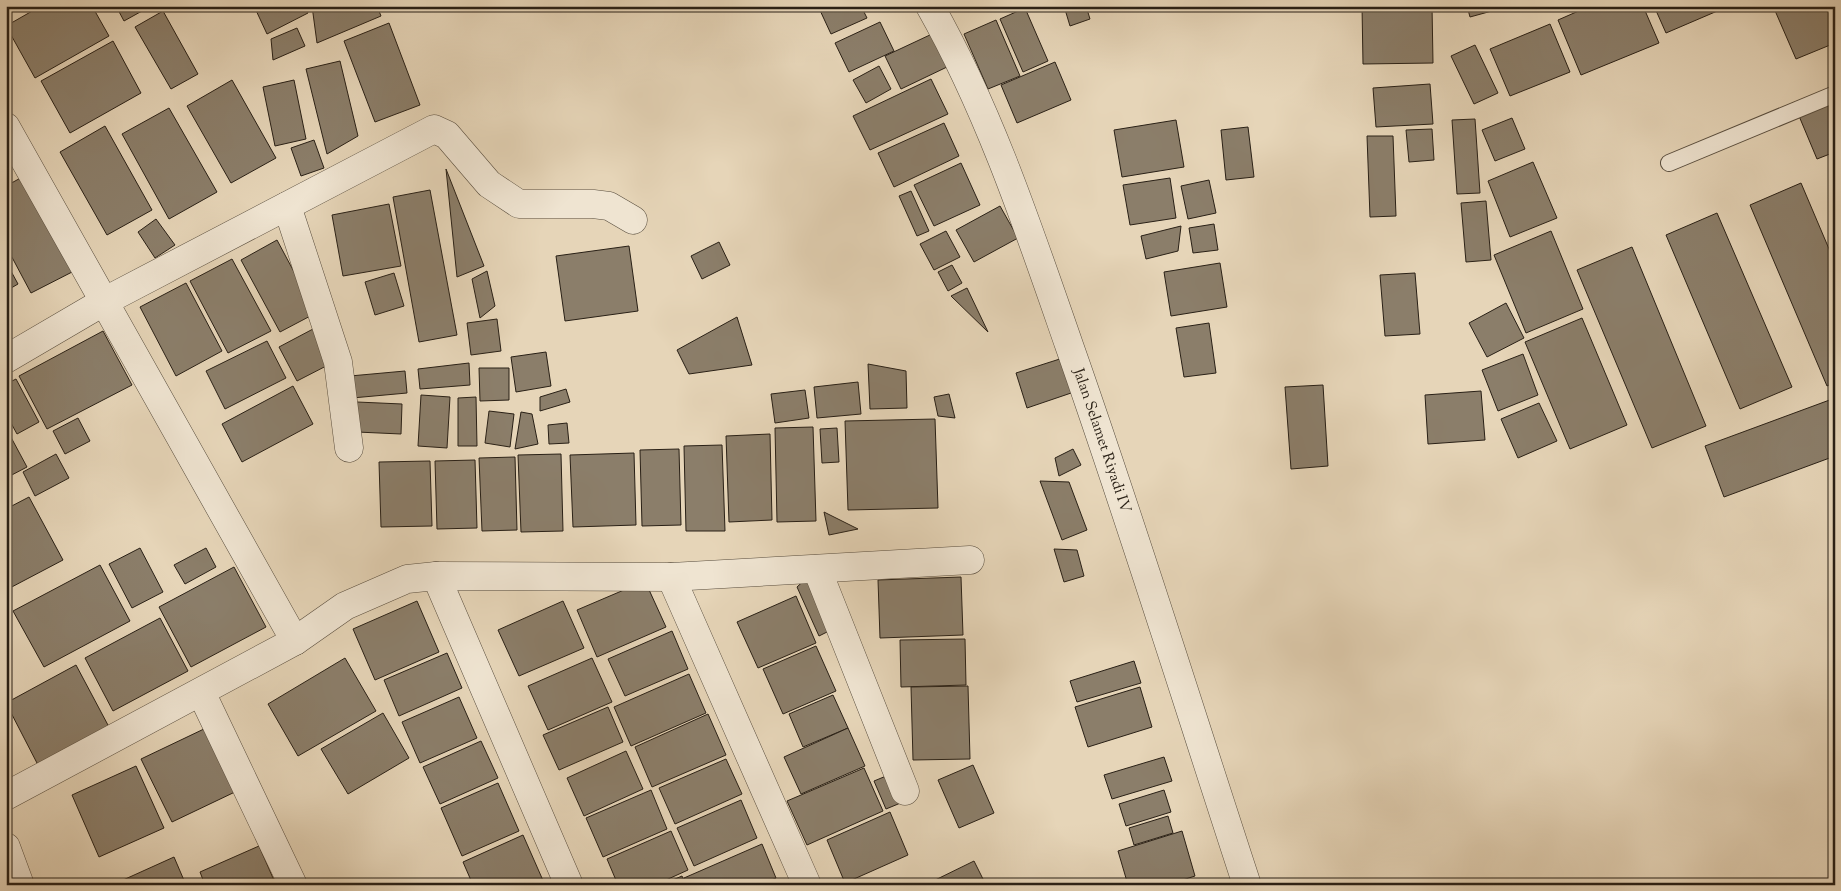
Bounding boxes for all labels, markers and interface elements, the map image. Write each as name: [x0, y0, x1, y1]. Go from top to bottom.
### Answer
street label: Jalan Selamet Riyadi IV: [1067, 365, 1136, 516]

